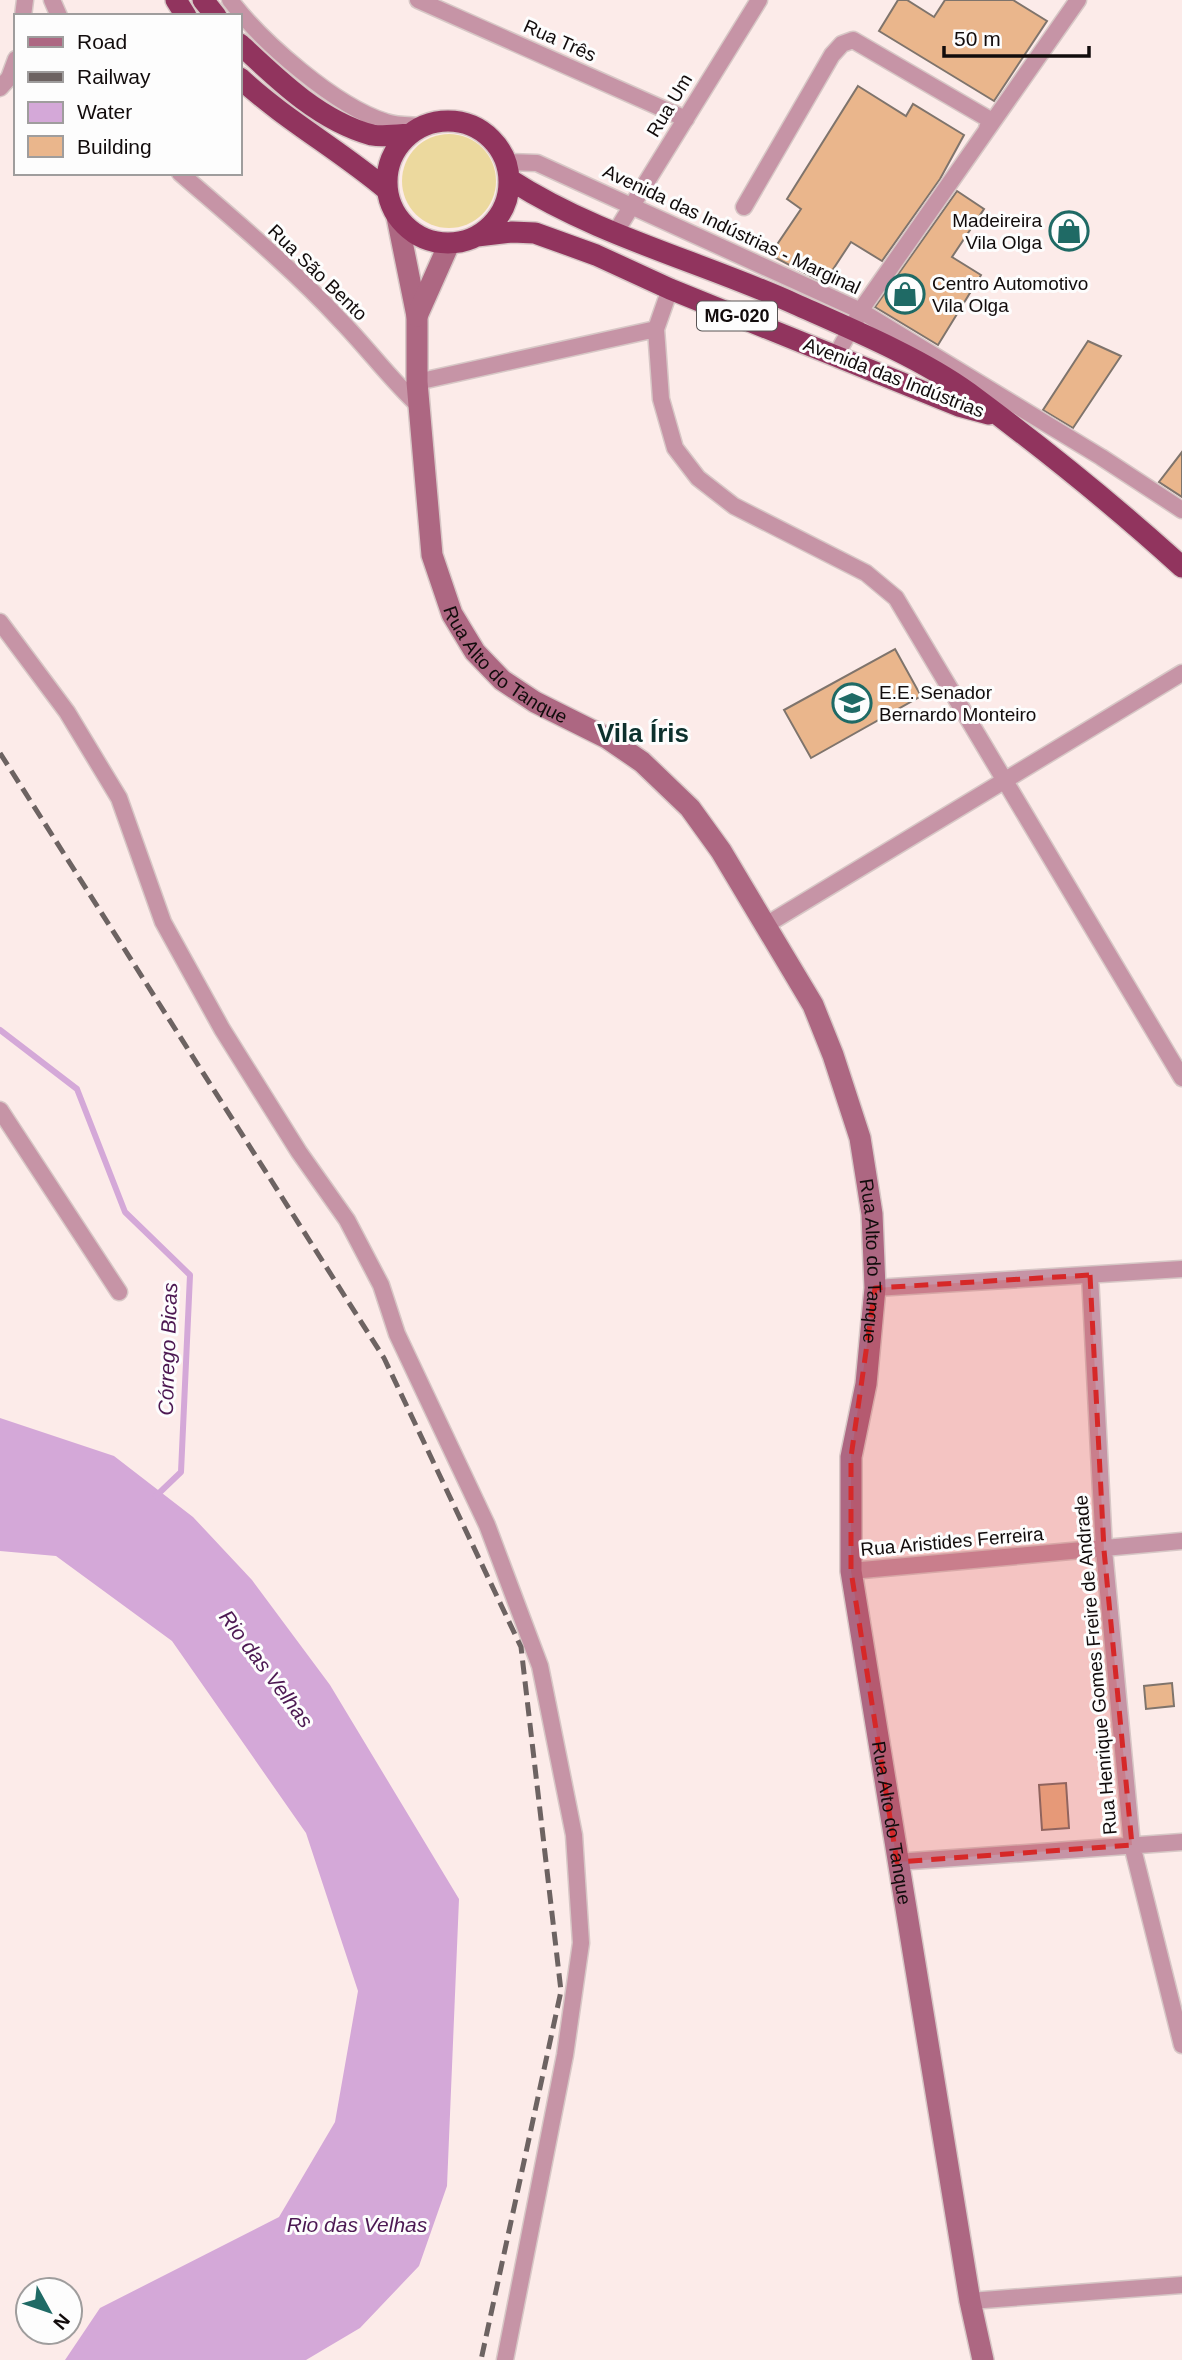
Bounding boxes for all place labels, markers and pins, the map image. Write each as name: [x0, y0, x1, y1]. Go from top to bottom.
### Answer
place label: Madeireira Vila Olga: [952, 210, 1042, 253]
shop icon: Madeireira Vila Olga: [1048, 210, 1090, 252]
shop icon: Centro Automotivo Vila Olga: [884, 273, 926, 315]
place label: Centro Automotivo Vila Olga: [932, 273, 1088, 316]
school or university icon: E.E. Senador Bernardo Monteiro: [831, 682, 873, 724]
place label: E.E. Senador Bernardo Monteiro: [879, 682, 1036, 725]

